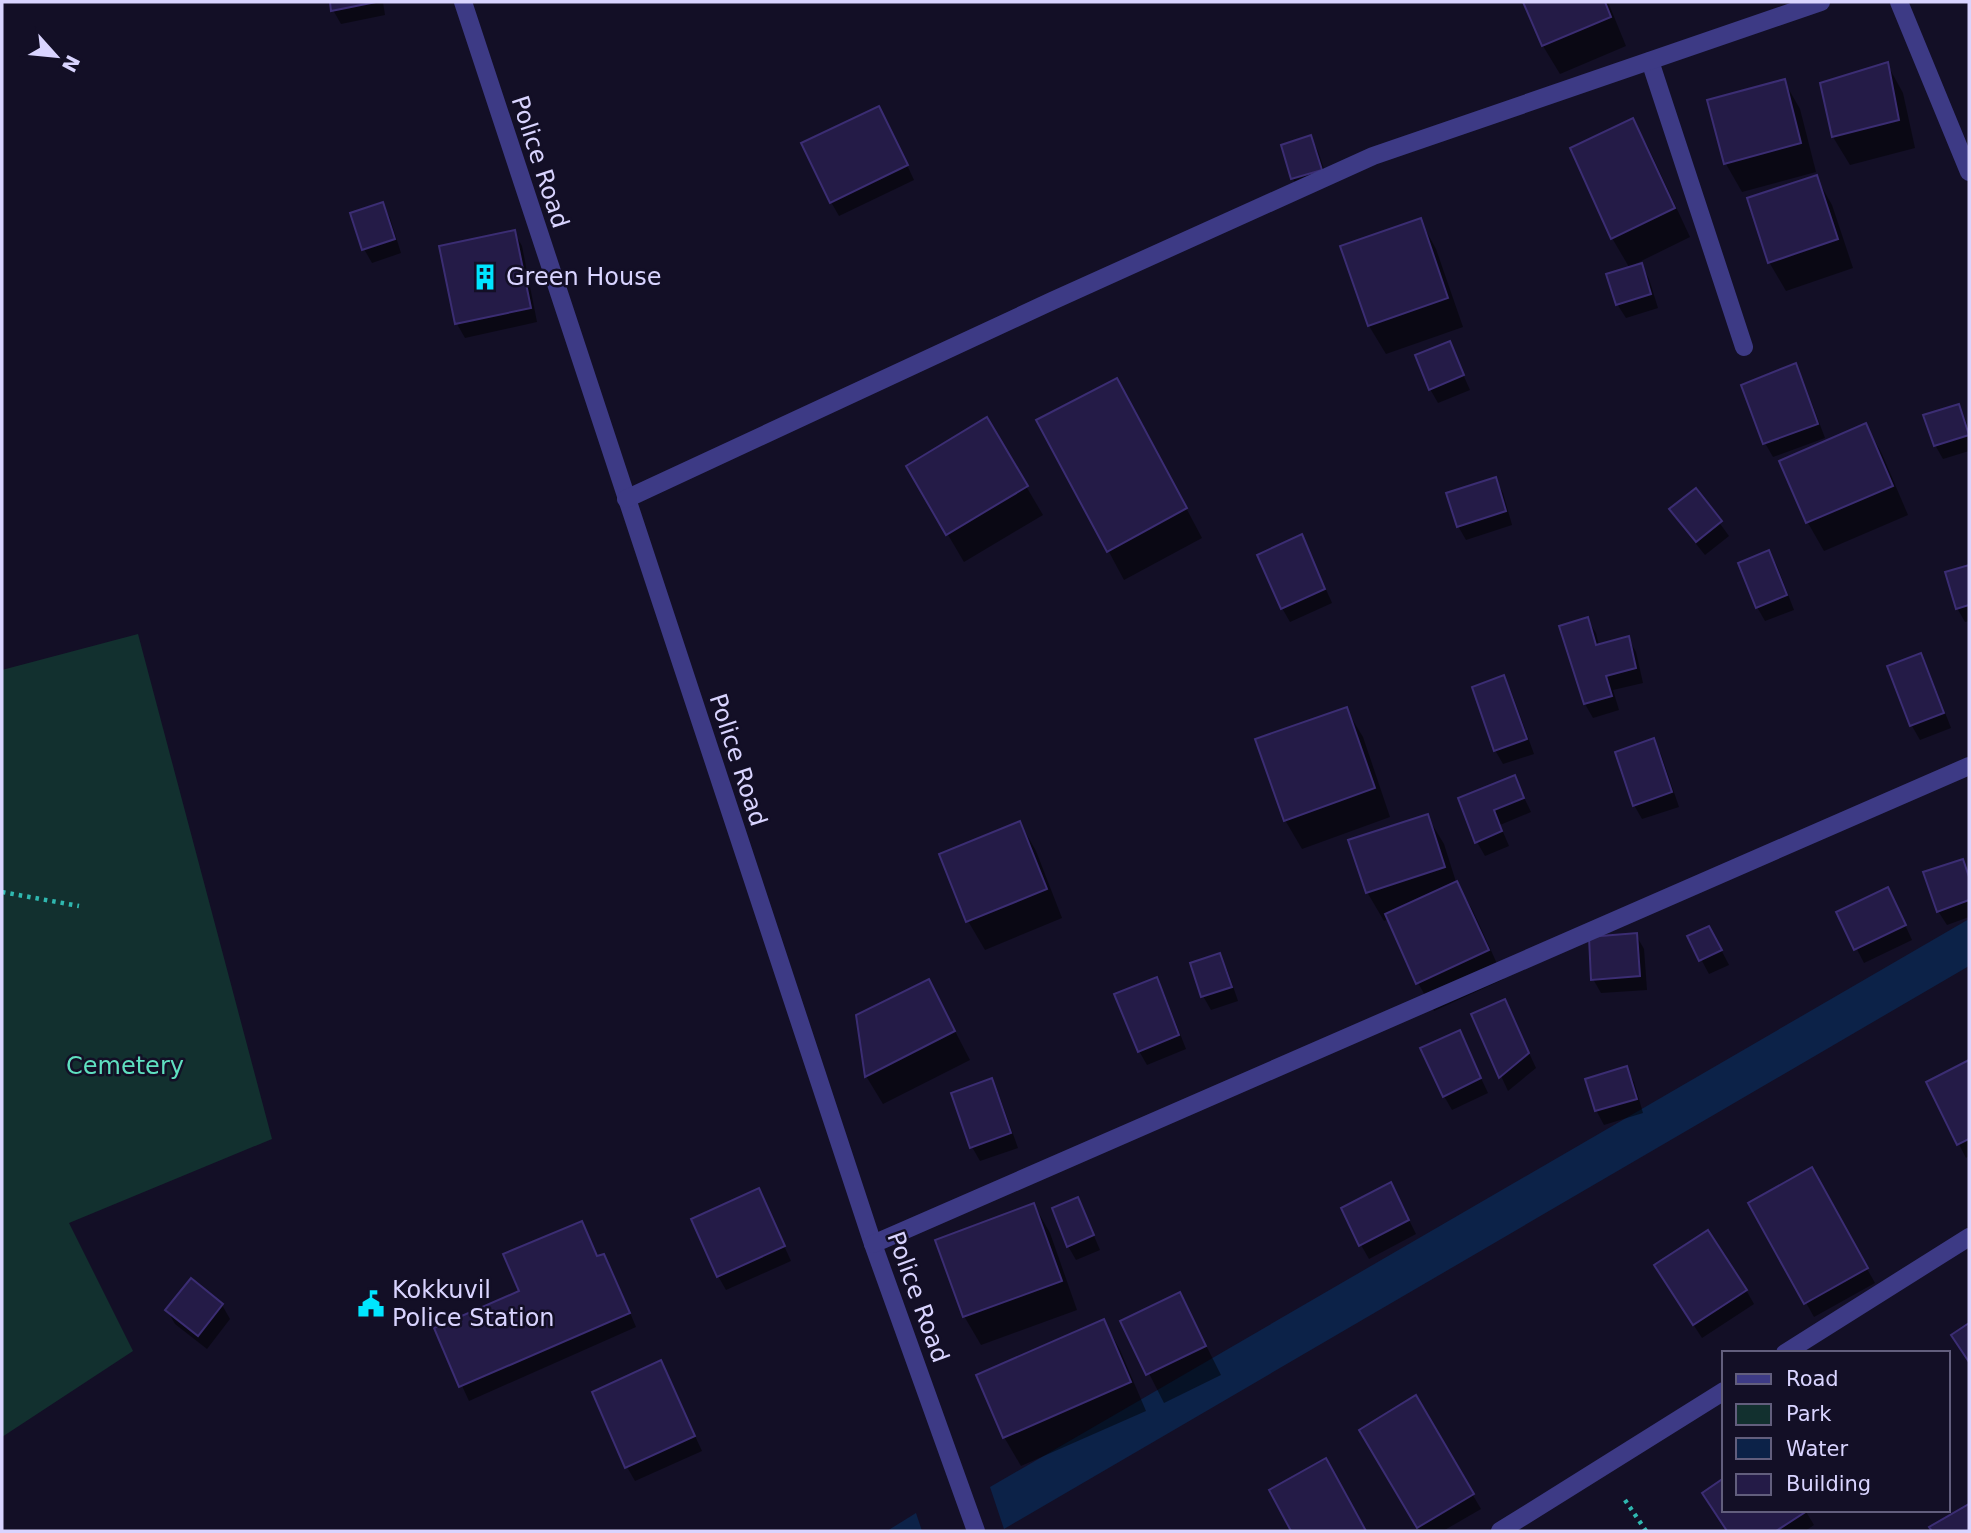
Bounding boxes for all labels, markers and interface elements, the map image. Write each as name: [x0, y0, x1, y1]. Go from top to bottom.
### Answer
north arrow: [21, 21, 91, 91]
text: N: [58, 52, 85, 76]
street label: Police Road: [505, 92, 575, 232]
building icon: Green House: [470, 262, 500, 292]
place label: Green House: [506, 263, 662, 291]
street label: Police Road: [703, 690, 773, 830]
park label: Cemetery: [66, 1052, 184, 1080]
street label: Police Road: [881, 1228, 955, 1366]
place label: Kokkuvil Police Station: [392, 1276, 555, 1332]
public building icon: Kokkuvil Police Station: [356, 1289, 386, 1319]
legend: [1722, 1351, 1950, 1512]
text: Road: [1786, 1367, 1839, 1391]
text: Park: [1786, 1402, 1832, 1426]
text: Water: [1786, 1437, 1848, 1461]
text: Building: [1786, 1472, 1871, 1496]

